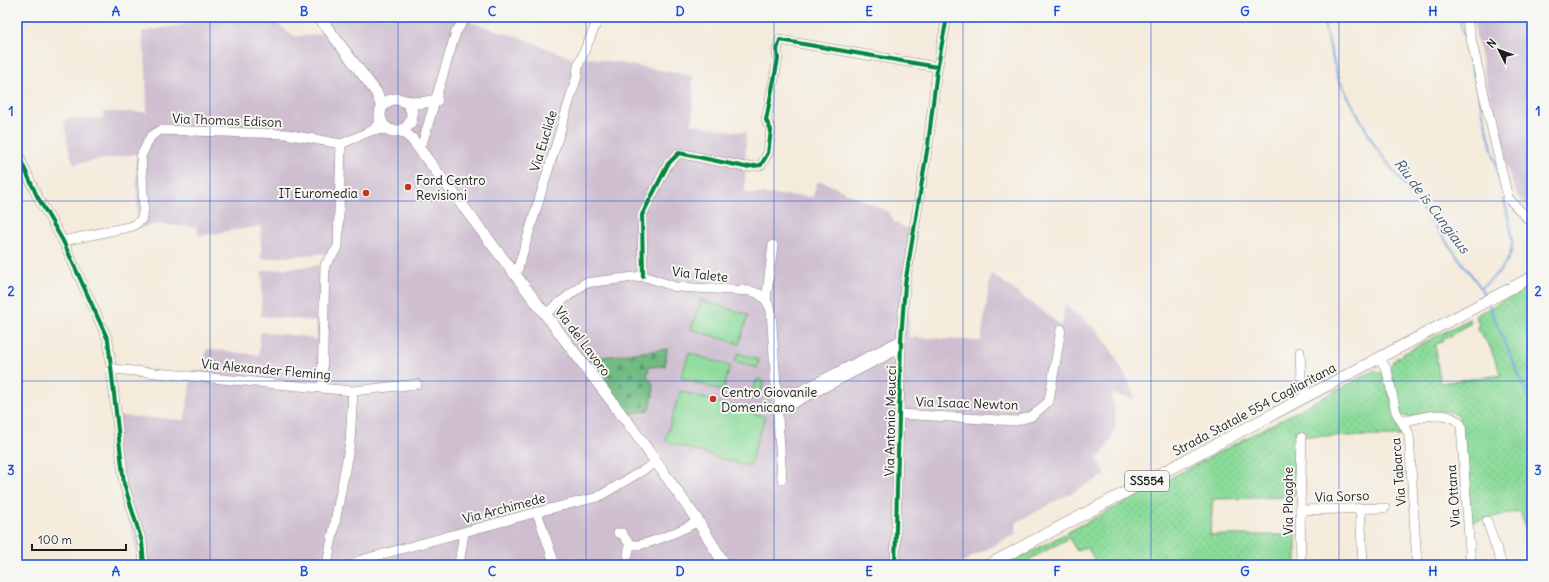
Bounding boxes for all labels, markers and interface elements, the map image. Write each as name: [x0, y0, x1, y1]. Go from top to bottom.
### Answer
text: A: [112, 3, 121, 20]
text: B: [300, 3, 309, 20]
text: C: [488, 3, 497, 20]
text: D: [675, 3, 685, 20]
text: E: [865, 3, 873, 20]
text: F: [1053, 3, 1061, 20]
text: G: [1240, 3, 1250, 20]
text: H: [1428, 3, 1438, 20]
north arrow: [1479, 30, 1519, 70]
text: N: [1484, 36, 1499, 51]
text: 1: [8, 103, 14, 120]
text: 1: [1535, 103, 1541, 120]
street label: Via Euclide: [526, 108, 561, 174]
street label: Via Thomas Edison: [172, 110, 283, 131]
water label: Riu de is Cungiaus: [1390, 155, 1475, 258]
place label: Ford Centro Revisioni: [416, 172, 486, 204]
marker: Ford Centro Revisioni: [403, 182, 413, 192]
place label: IT Euromedia: [279, 185, 358, 202]
marker: IT Euromedia: [361, 188, 371, 198]
street label: Via Talete: [671, 263, 729, 286]
text: 2: [7, 283, 15, 300]
text: 2: [1534, 283, 1542, 300]
street label: Via del Lavoro: [551, 303, 614, 379]
street label: Via Alexander Fleming: [200, 355, 332, 384]
street label: Strada Statale 554 Cagliaritana: [1170, 359, 1339, 460]
street label: Via Antonio Meucci: [881, 365, 900, 477]
place label: Centro Giovanile Domenicano: [721, 384, 817, 416]
street label: Via Isaac Newton: [915, 393, 1019, 414]
marker: Centro Giovanile Domenicano: [708, 394, 718, 404]
street label: Via Tabarca: [1387, 437, 1410, 507]
text: 3: [7, 462, 15, 479]
text: 3: [1534, 462, 1542, 479]
street label: Via Ottana: [1443, 464, 1464, 528]
street label: Via Ploaghe: [1280, 467, 1297, 535]
road number: SS554: [1125, 471, 1169, 491]
street label: Via Sorso: [1314, 487, 1370, 506]
street label: Via Archimede: [461, 489, 547, 528]
scale bar: [32, 526, 126, 552]
text: 100 m: [38, 532, 72, 547]
text: A: [112, 563, 121, 580]
text: B: [300, 563, 309, 580]
text: C: [488, 563, 497, 580]
text: D: [675, 563, 685, 580]
text: E: [865, 563, 873, 580]
text: F: [1053, 563, 1061, 580]
text: G: [1240, 563, 1250, 580]
text: H: [1428, 563, 1438, 580]

